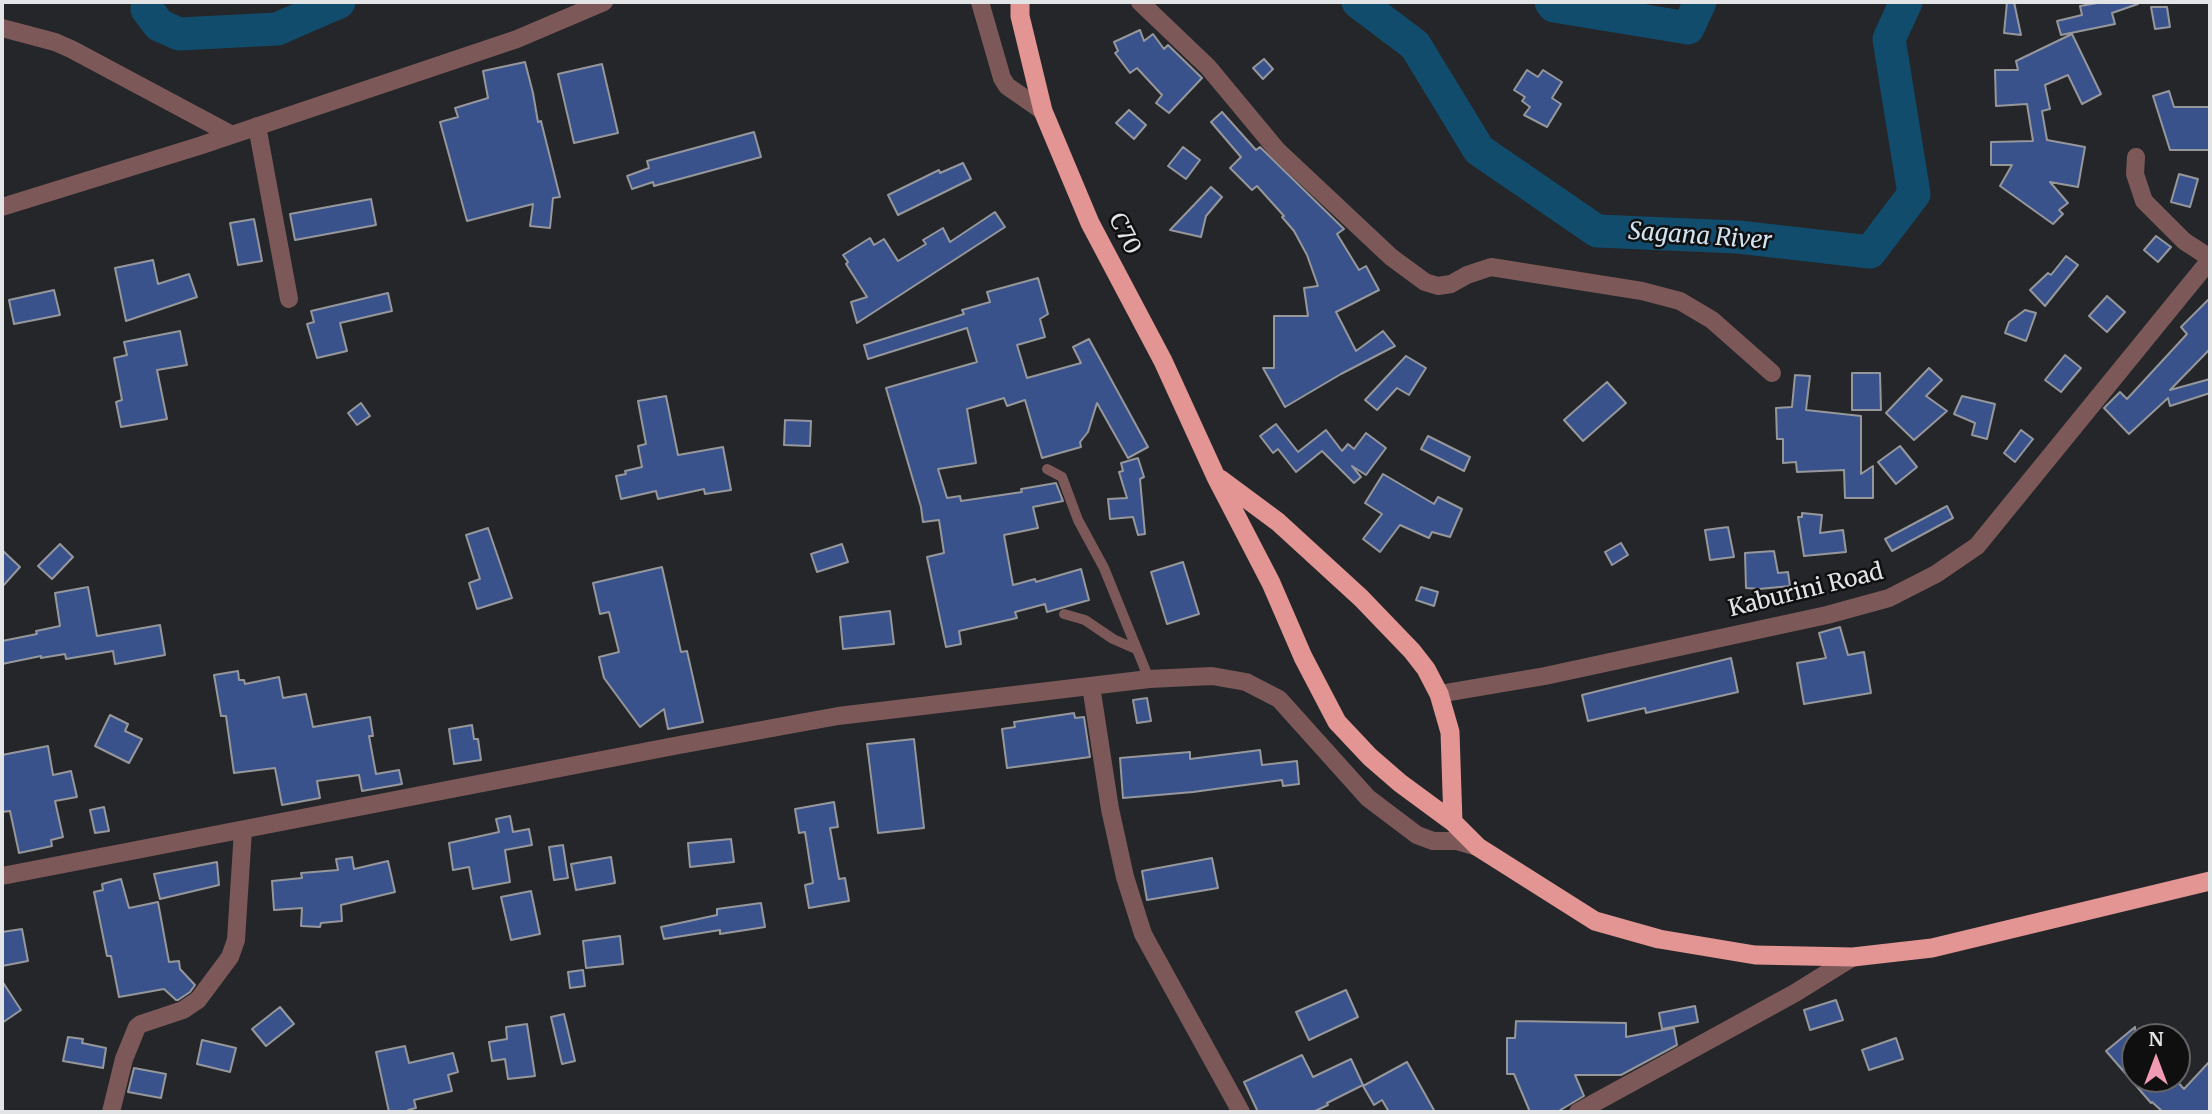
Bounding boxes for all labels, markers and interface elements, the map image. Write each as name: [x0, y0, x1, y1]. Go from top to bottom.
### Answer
street label: C70: [1102, 209, 1146, 259]
water label: Sagana River: [1627, 218, 1773, 256]
street label: Kaburini Road: [1726, 558, 1886, 624]
north arrow: [2121, 1023, 2191, 1093]
text: N: [2148, 1027, 2164, 1051]

